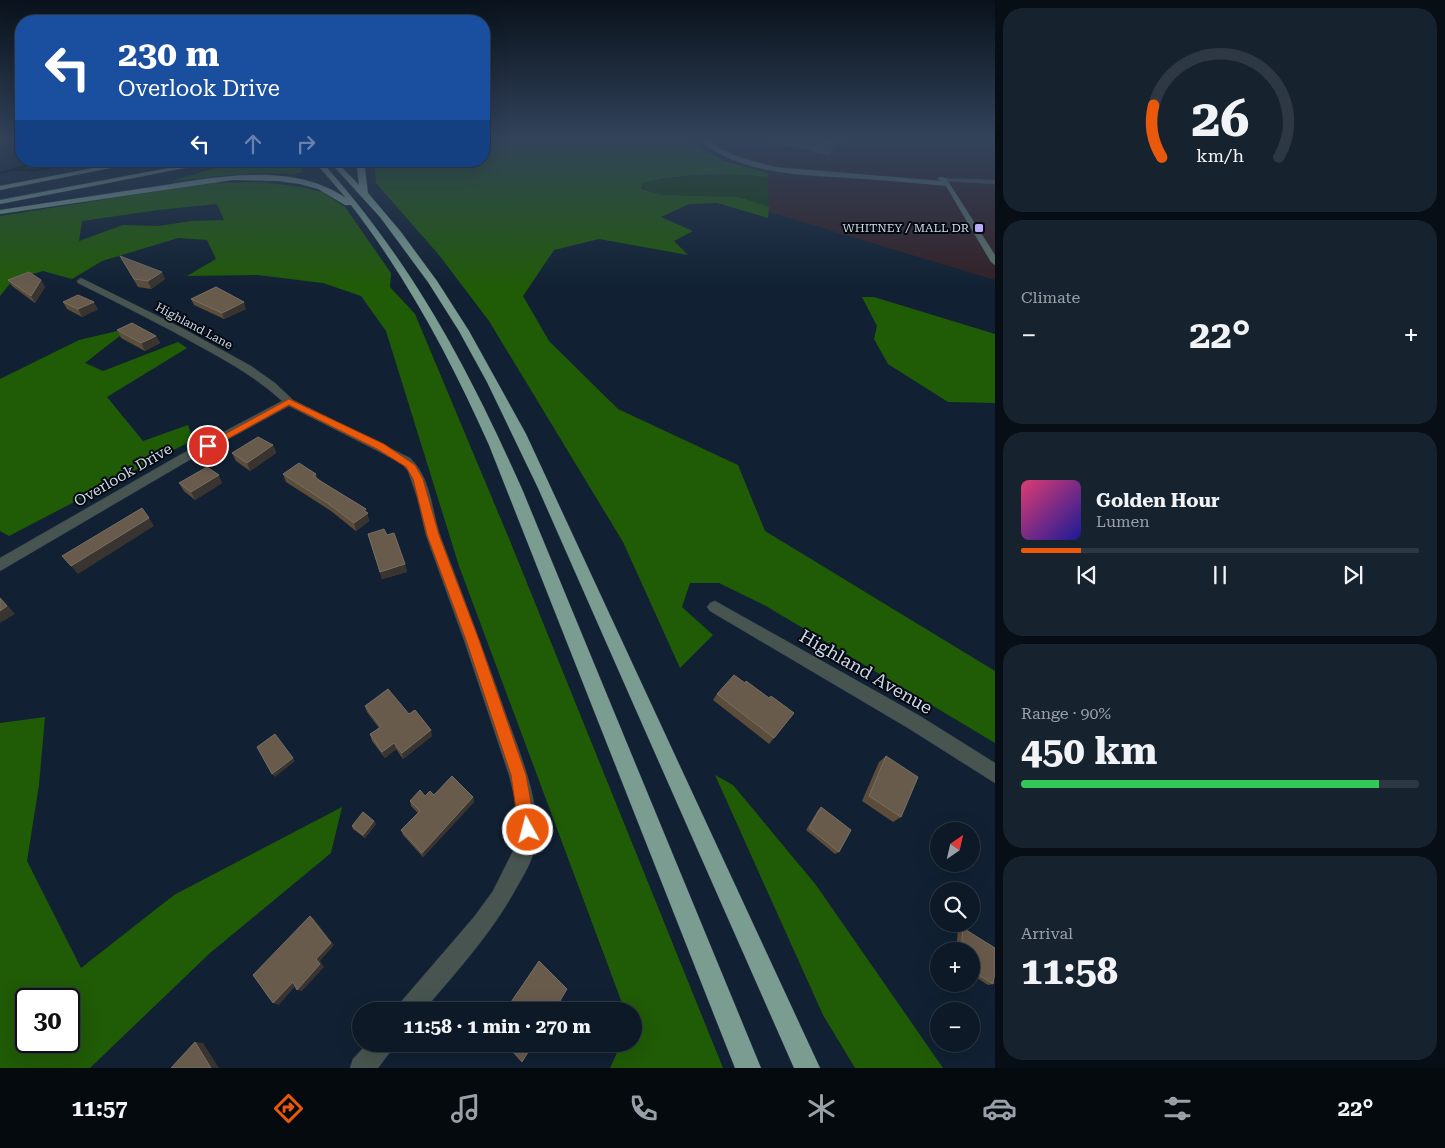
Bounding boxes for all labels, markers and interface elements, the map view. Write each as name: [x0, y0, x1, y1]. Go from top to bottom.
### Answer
text: 230 m: [118, 34, 219, 75]
icon: left: [35, 35, 100, 100]
text: Overlook Drive: [118, 76, 280, 101]
text: 26: [1191, 88, 1249, 149]
icon: left: [186, 130, 214, 158]
icon: ahead: [239, 130, 267, 158]
icon: right: [292, 130, 320, 158]
text: km/h: [1196, 145, 1244, 166]
place label: WHITNEY / MALL DR: [843, 221, 970, 235]
marker: WHITNEY / MALL DR: [973, 222, 985, 234]
text: Climate: [1021, 288, 1080, 307]
street label: Highland Lane: [153, 300, 235, 352]
text: 22°: [1189, 313, 1251, 357]
text: −: [1021, 319, 1037, 352]
text: +: [1403, 319, 1419, 352]
pin: [187, 425, 229, 467]
icon: arrive: [194, 432, 222, 460]
street label: Overlook Drive: [71, 440, 175, 510]
text: Golden Hour: [1096, 489, 1220, 512]
text: Lumen: [1096, 512, 1150, 531]
icon: previous: [1073, 561, 1101, 589]
icon: pause: [1206, 561, 1234, 589]
icon: next: [1339, 561, 1367, 589]
street label: Highland Avenue: [796, 625, 936, 718]
text: Range · 90%: [1021, 704, 1111, 723]
text: 450 km: [1021, 729, 1157, 773]
position arrow: [501, 803, 553, 855]
north arrow: [930, 822, 980, 872]
map controls: [930, 822, 980, 1052]
button: search: [930, 882, 980, 932]
text: Arrival: [1021, 924, 1073, 943]
button: +: [930, 942, 980, 992]
text: 11:58: [1021, 949, 1118, 993]
speed limit sign: 30: [15, 988, 80, 1053]
button: −: [930, 1002, 980, 1052]
text: 11:58 · 1 min · 270 m: [403, 1015, 591, 1038]
icon: directions: [271, 1091, 306, 1126]
icon: music: [448, 1091, 483, 1126]
icon: phone: [626, 1091, 661, 1126]
icon: climate: [804, 1091, 839, 1126]
icon: car: [982, 1091, 1017, 1126]
icon: filters: [1160, 1091, 1195, 1126]
text: 11:57: [71, 1096, 128, 1121]
text: 22°: [1338, 1096, 1373, 1121]

